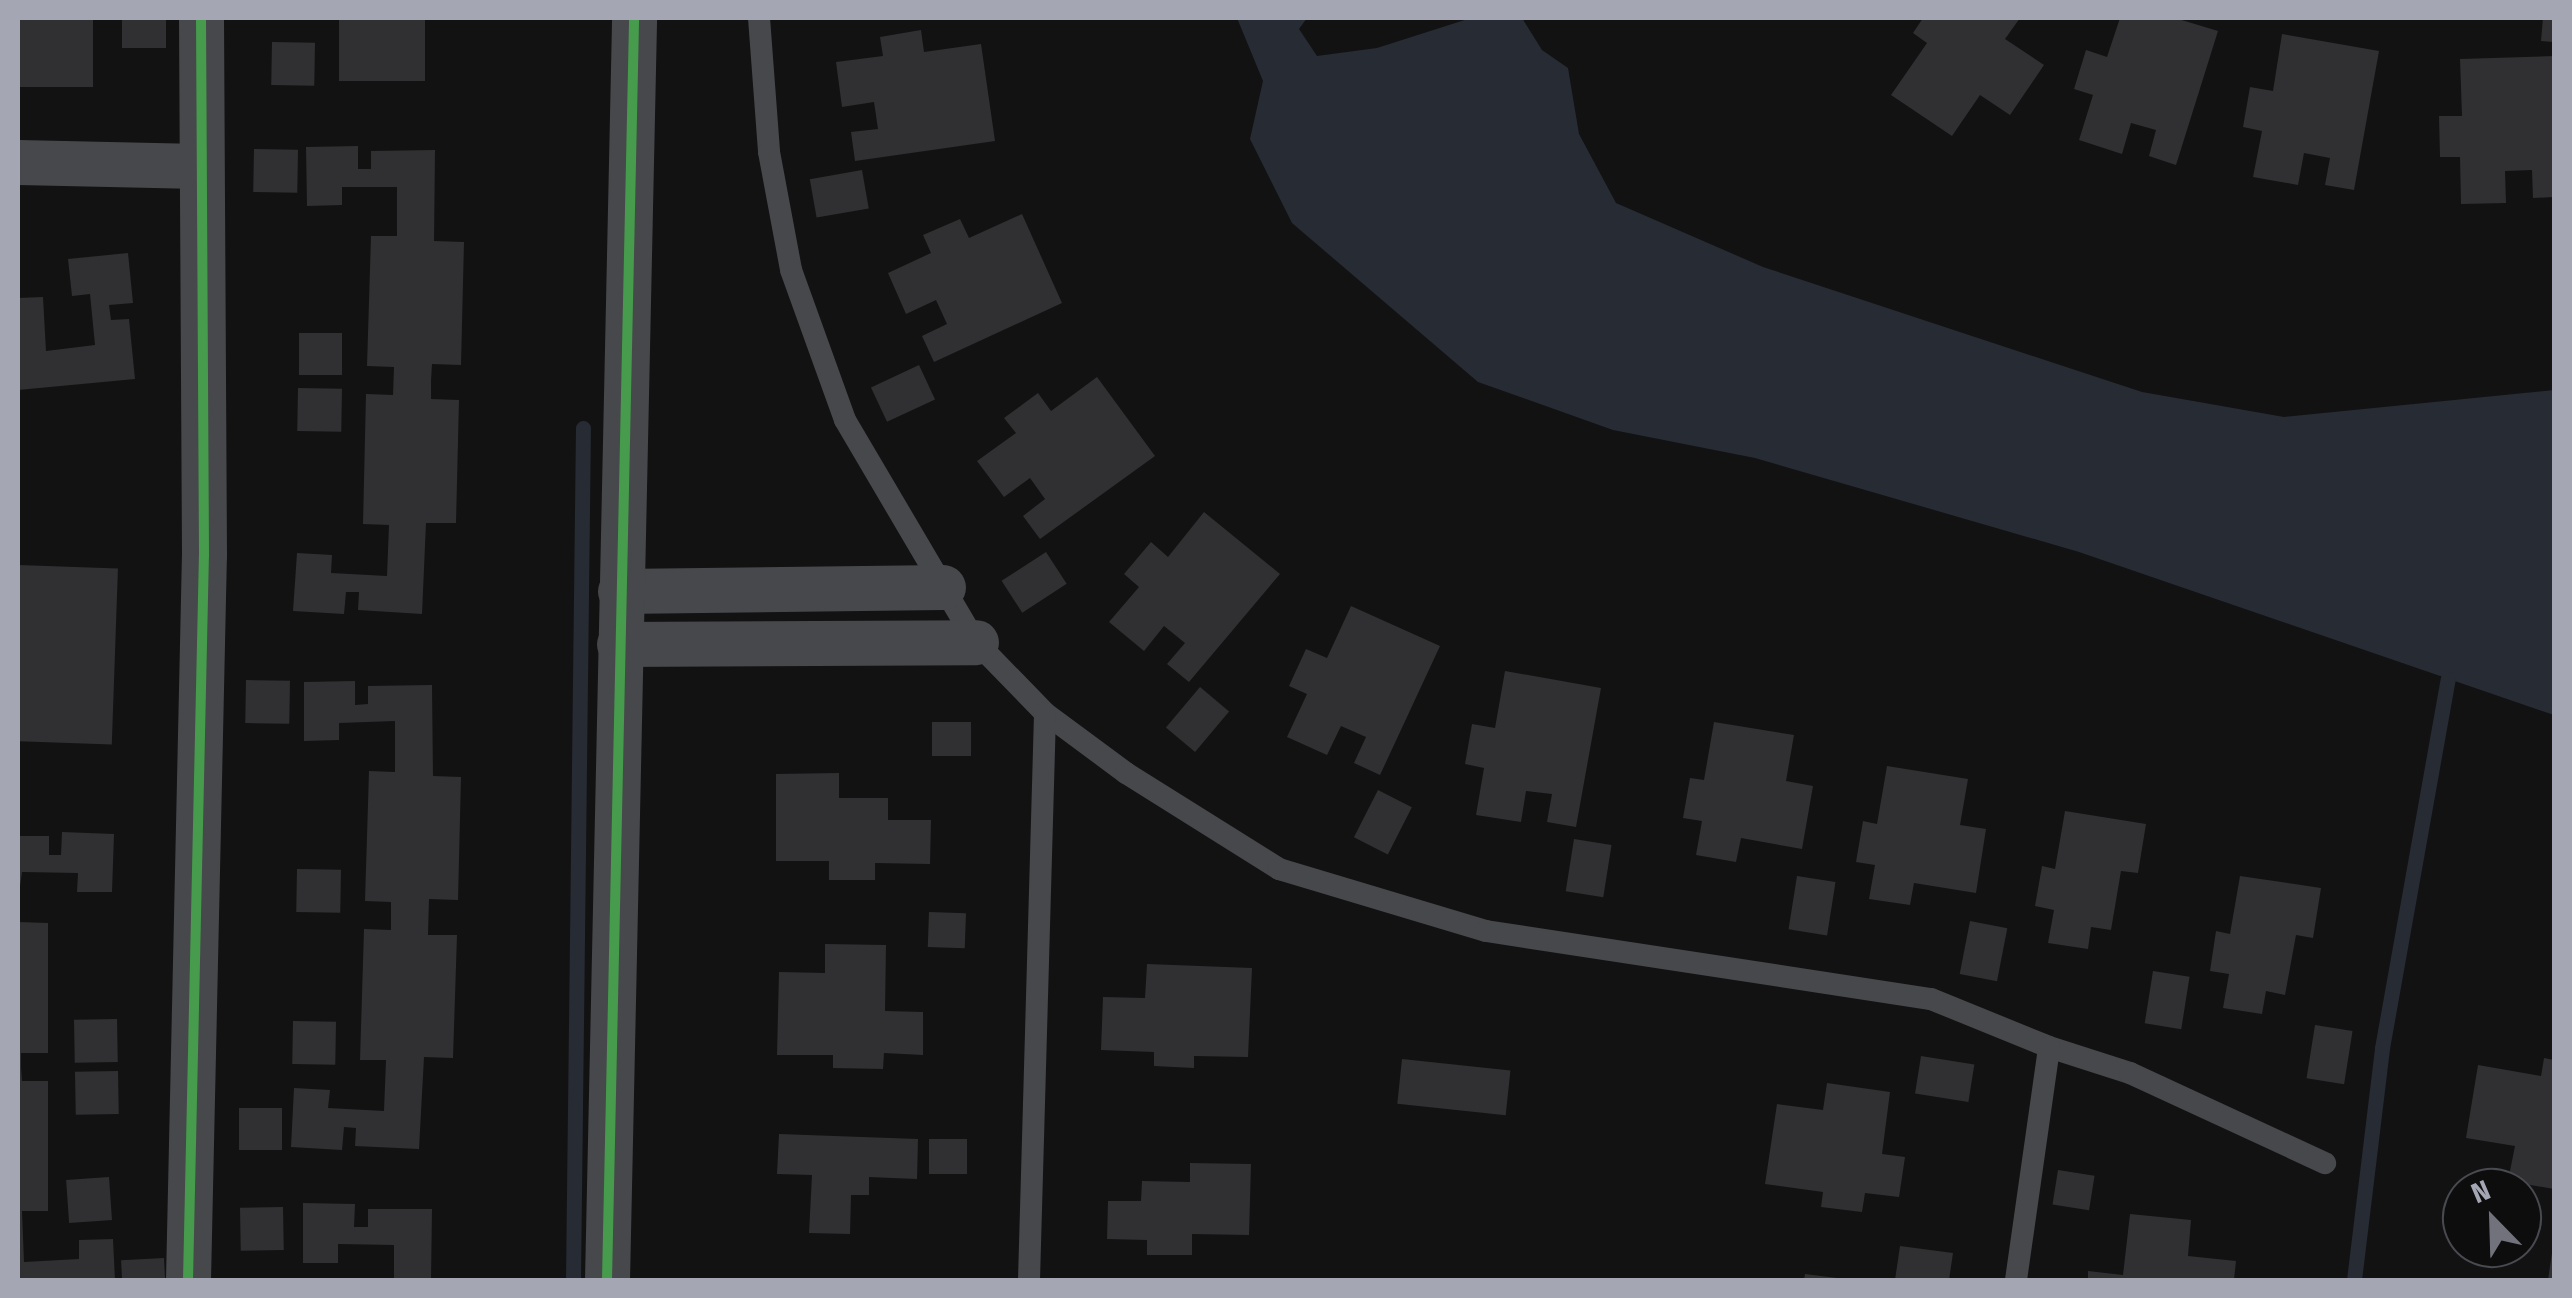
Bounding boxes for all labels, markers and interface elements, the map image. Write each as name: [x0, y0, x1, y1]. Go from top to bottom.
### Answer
north arrow: [2442, 1168, 2542, 1268]
text: N: [2467, 1173, 2495, 1210]

